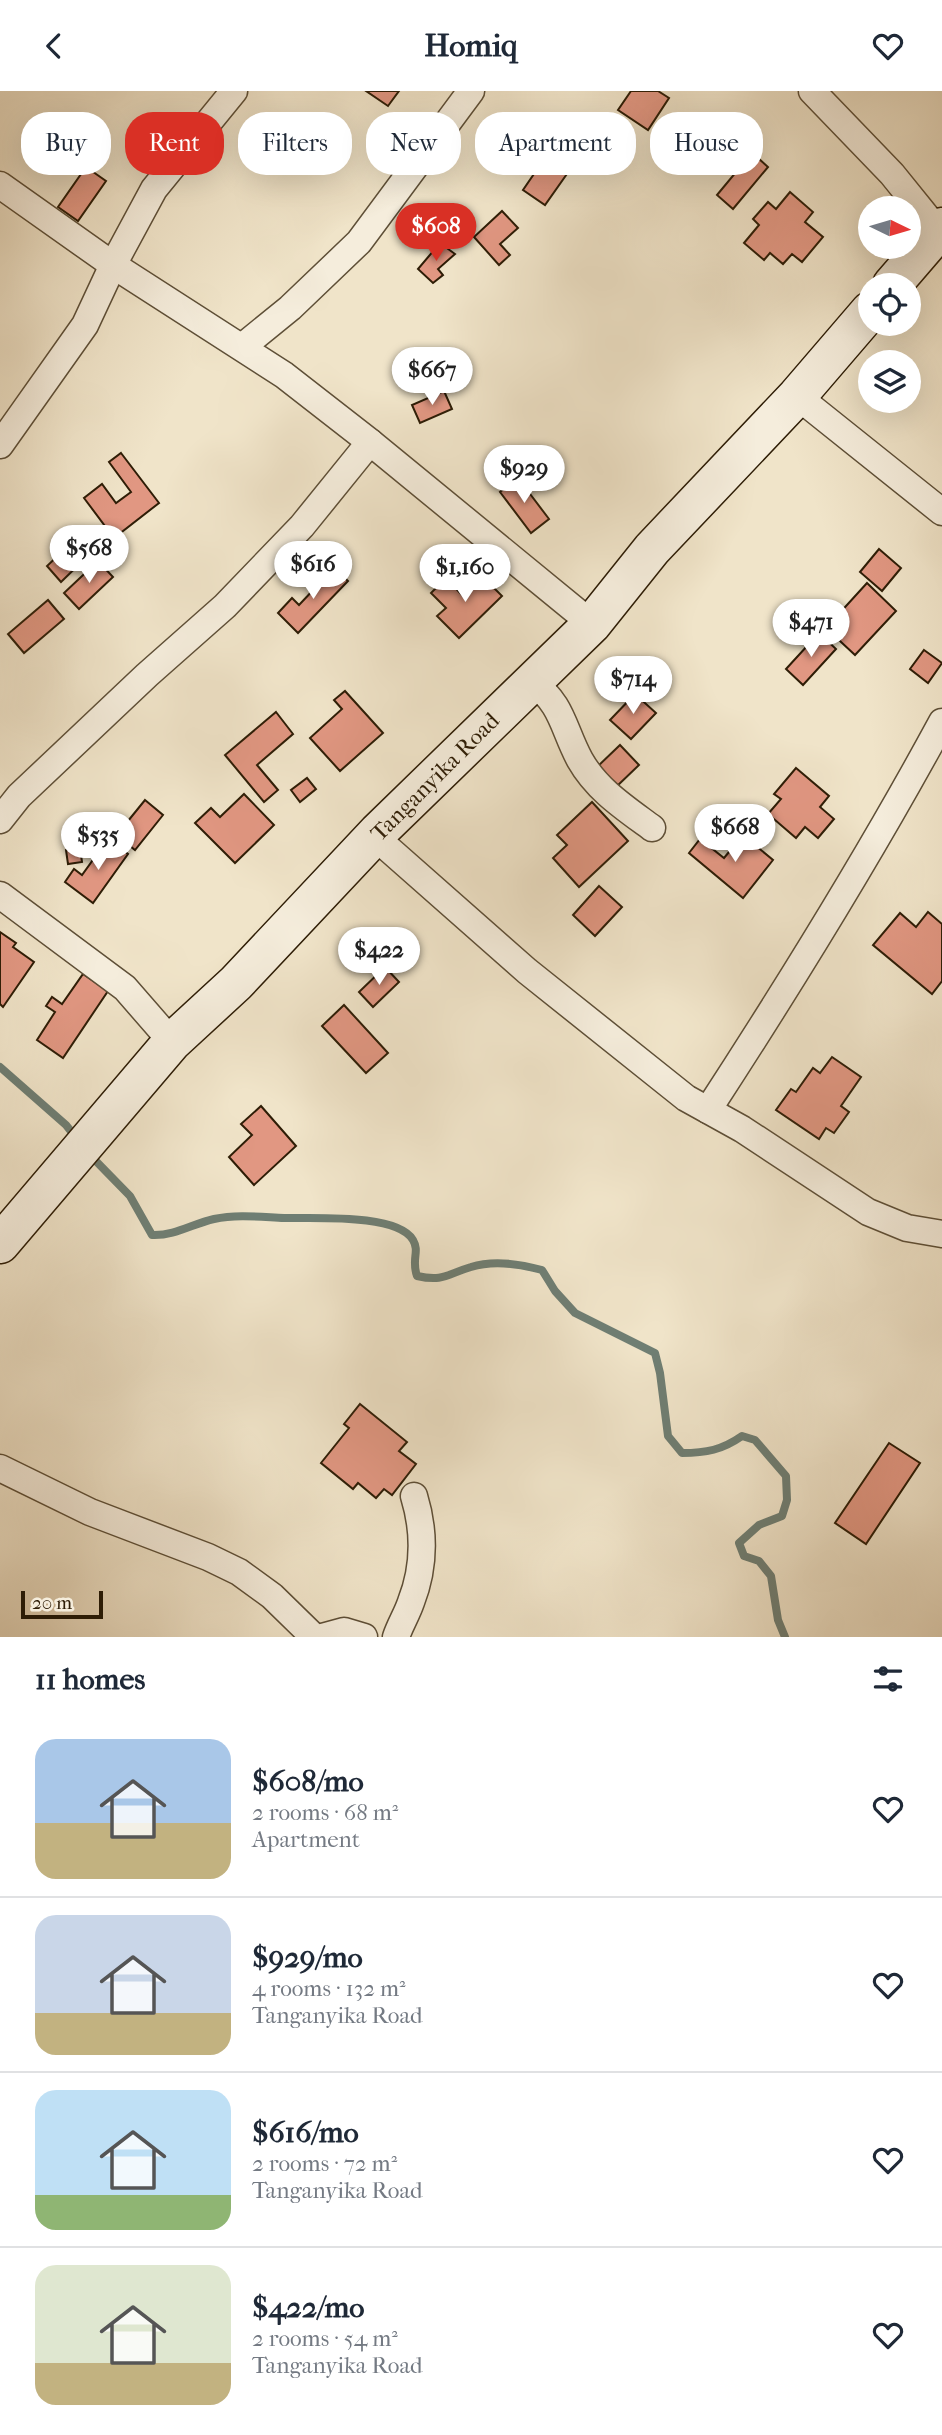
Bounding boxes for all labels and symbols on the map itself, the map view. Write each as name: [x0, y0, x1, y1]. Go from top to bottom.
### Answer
north arrow: [858, 196, 920, 259]
pin: $608: [395, 204, 477, 263]
pin: $667: [391, 347, 473, 407]
pin: $929: [483, 445, 565, 505]
pin: $568: [48, 525, 130, 585]
pin: $616: [272, 541, 354, 601]
pin: $1,160: [408, 545, 522, 604]
pin: $471: [770, 599, 852, 659]
pin: $714: [592, 657, 674, 716]
street label: Tanganyika Road: [365, 707, 505, 847]
pin: $668: [694, 805, 776, 864]
pin: $535: [57, 813, 139, 872]
pin: $422: [338, 927, 420, 987]
scale bar: [21, 1588, 103, 1620]

